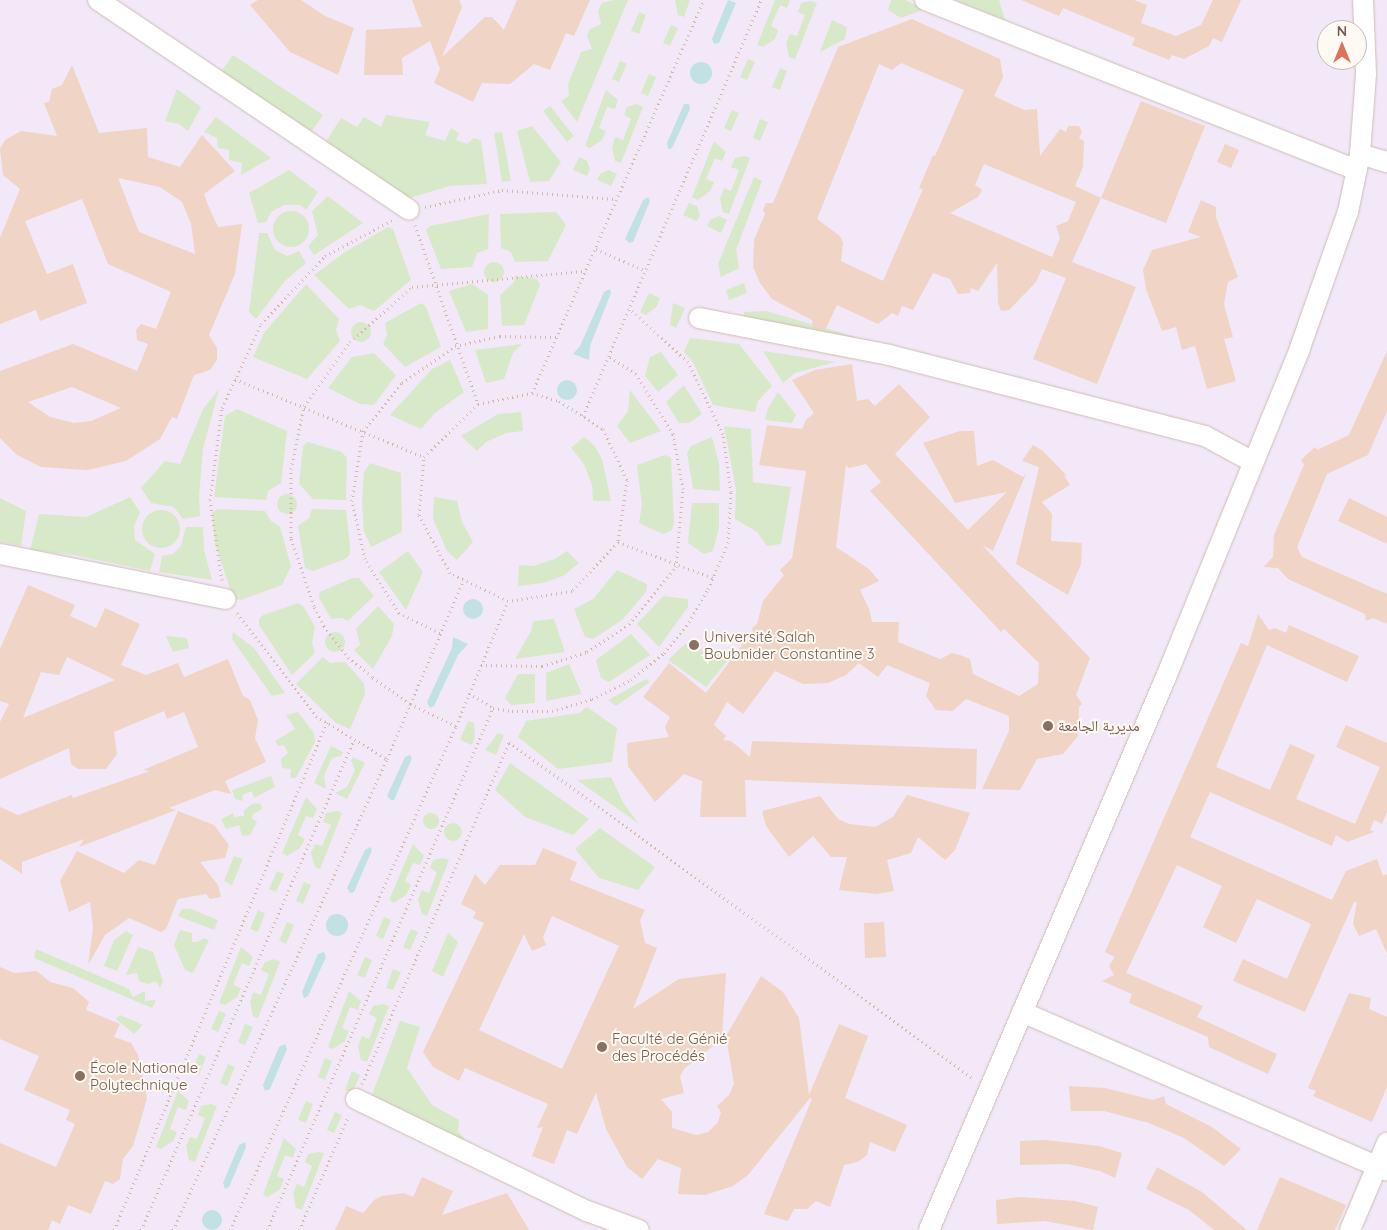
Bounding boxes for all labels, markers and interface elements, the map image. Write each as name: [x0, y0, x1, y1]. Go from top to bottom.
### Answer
north arrow: [1317, 20, 1367, 70]
text: N: [1337, 22, 1347, 40]
place label: Université Salah Boubnider Constantine 3: [704, 627, 875, 662]
marker: Université Salah Boubnider Constantine 3: [688, 639, 700, 651]
place label: مديرية الجامعة: [1058, 717, 1140, 735]
marker: مديرية الجامعة: [1042, 720, 1054, 732]
place label: Faculté de Génié des Procédés: [612, 1029, 727, 1064]
marker: Faculté de Génié des Procédés: [596, 1041, 608, 1053]
place label: École Nationale Polytechnique: [90, 1058, 198, 1093]
marker: École Nationale Polytechnique: [74, 1070, 86, 1082]

